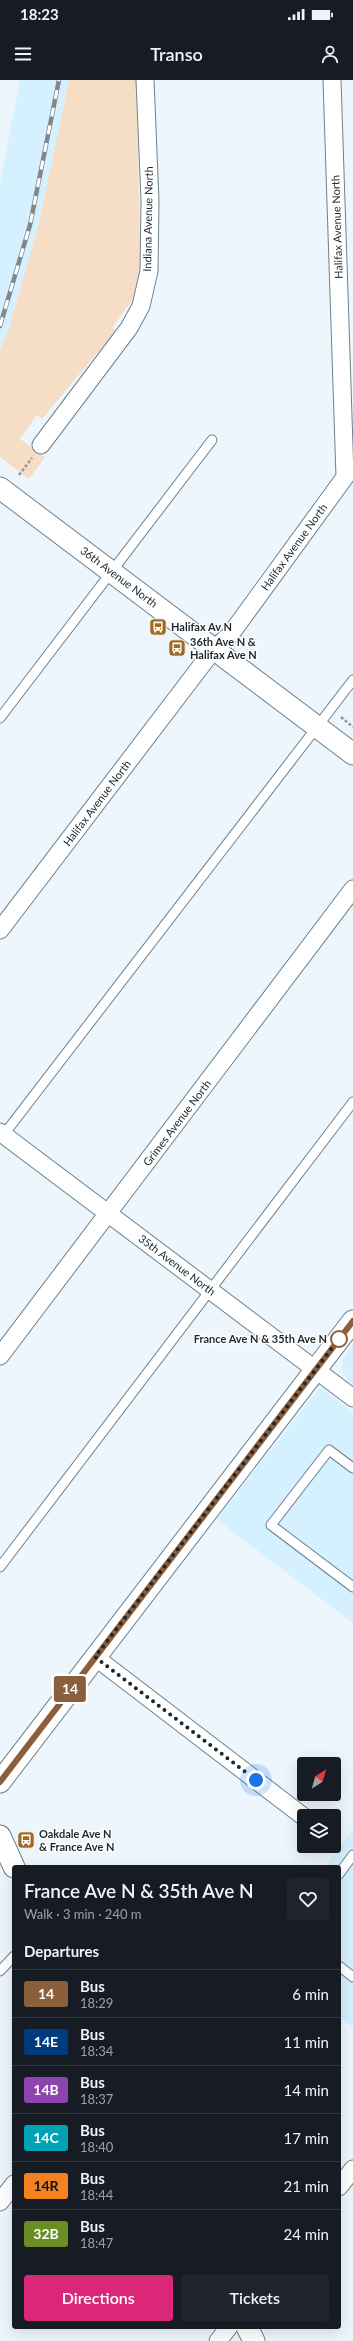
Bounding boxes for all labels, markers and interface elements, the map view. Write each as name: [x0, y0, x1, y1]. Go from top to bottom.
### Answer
text: 18:23: [20, 5, 59, 23]
icon: menu: [12, 43, 34, 65]
text: Transo: [150, 43, 203, 65]
icon: person: [319, 43, 341, 65]
street label: Indiana Avenue North: [140, 166, 155, 272]
street label: Halifax Avenue North: [328, 175, 345, 279]
street label: Halifax Avenue North: [258, 501, 329, 593]
street label: 36th Avenue North: [78, 543, 160, 610]
bus stop icon: Halifax Av N: [148, 617, 168, 637]
place label: Halifax Av N: [171, 620, 232, 633]
place label: 36th Ave N & Halifax Ave N: [190, 635, 257, 661]
bus stop icon: 36th Ave N & Halifax Ave N: [167, 638, 187, 658]
street label: Halifax Avenue North: [60, 757, 133, 848]
street label: Grimes Avenue North: [140, 1077, 213, 1168]
street label: 35th Avenue North: [136, 1231, 218, 1298]
marker: France Ave N & 35th Ave N: [330, 1330, 348, 1348]
place label: France Ave N & 35th Ave N: [194, 1332, 327, 1345]
line badge: 14: [52, 1676, 88, 1702]
text: 14: [62, 1680, 78, 1697]
north arrow: [297, 1757, 341, 1801]
map controls: [297, 1757, 341, 1853]
your location: [246, 1770, 266, 1790]
button: layers: [297, 1809, 341, 1853]
place label: Oakdale Ave N & France Ave N: [39, 1827, 114, 1853]
bus stop icon: Oakdale Ave N & France Ave N: [16, 1830, 36, 1850]
button: heart: [287, 1878, 329, 1920]
text: France Ave N & 35th Ave N: [24, 1879, 254, 1902]
text: Walk · 3 min · 240 m: [24, 1906, 142, 1922]
text: Departures: [24, 1942, 99, 1960]
text: Bus: [80, 1977, 105, 1995]
text: 14: [38, 1985, 54, 2002]
text: 6 min: [292, 1985, 329, 2003]
text: 18:29: [80, 1995, 113, 2011]
text: Bus: [80, 2025, 105, 2043]
text: 14E: [34, 2033, 58, 2050]
text: 11 min: [283, 2033, 329, 2051]
text: 18:34: [80, 2043, 113, 2059]
text: Bus: [80, 2073, 105, 2091]
text: 14B: [33, 2081, 59, 2098]
text: 14 min: [283, 2081, 329, 2099]
text: 18:37: [80, 2091, 113, 2107]
text: Bus: [80, 2121, 105, 2139]
text: 14C: [33, 2129, 59, 2146]
text: 17 min: [283, 2129, 329, 2147]
text: 18:40: [80, 2139, 113, 2155]
text: Bus: [80, 2169, 105, 2187]
text: 14R: [33, 2177, 59, 2194]
text: 21 min: [283, 2177, 329, 2195]
text: 18:44: [80, 2187, 113, 2203]
text: Bus: [80, 2217, 105, 2235]
text: 32B: [33, 2225, 59, 2242]
text: 24 min: [283, 2225, 329, 2243]
text: 18:47: [80, 2235, 113, 2251]
button: Directions: [24, 2275, 173, 2321]
button: Tickets: [181, 2275, 329, 2321]

